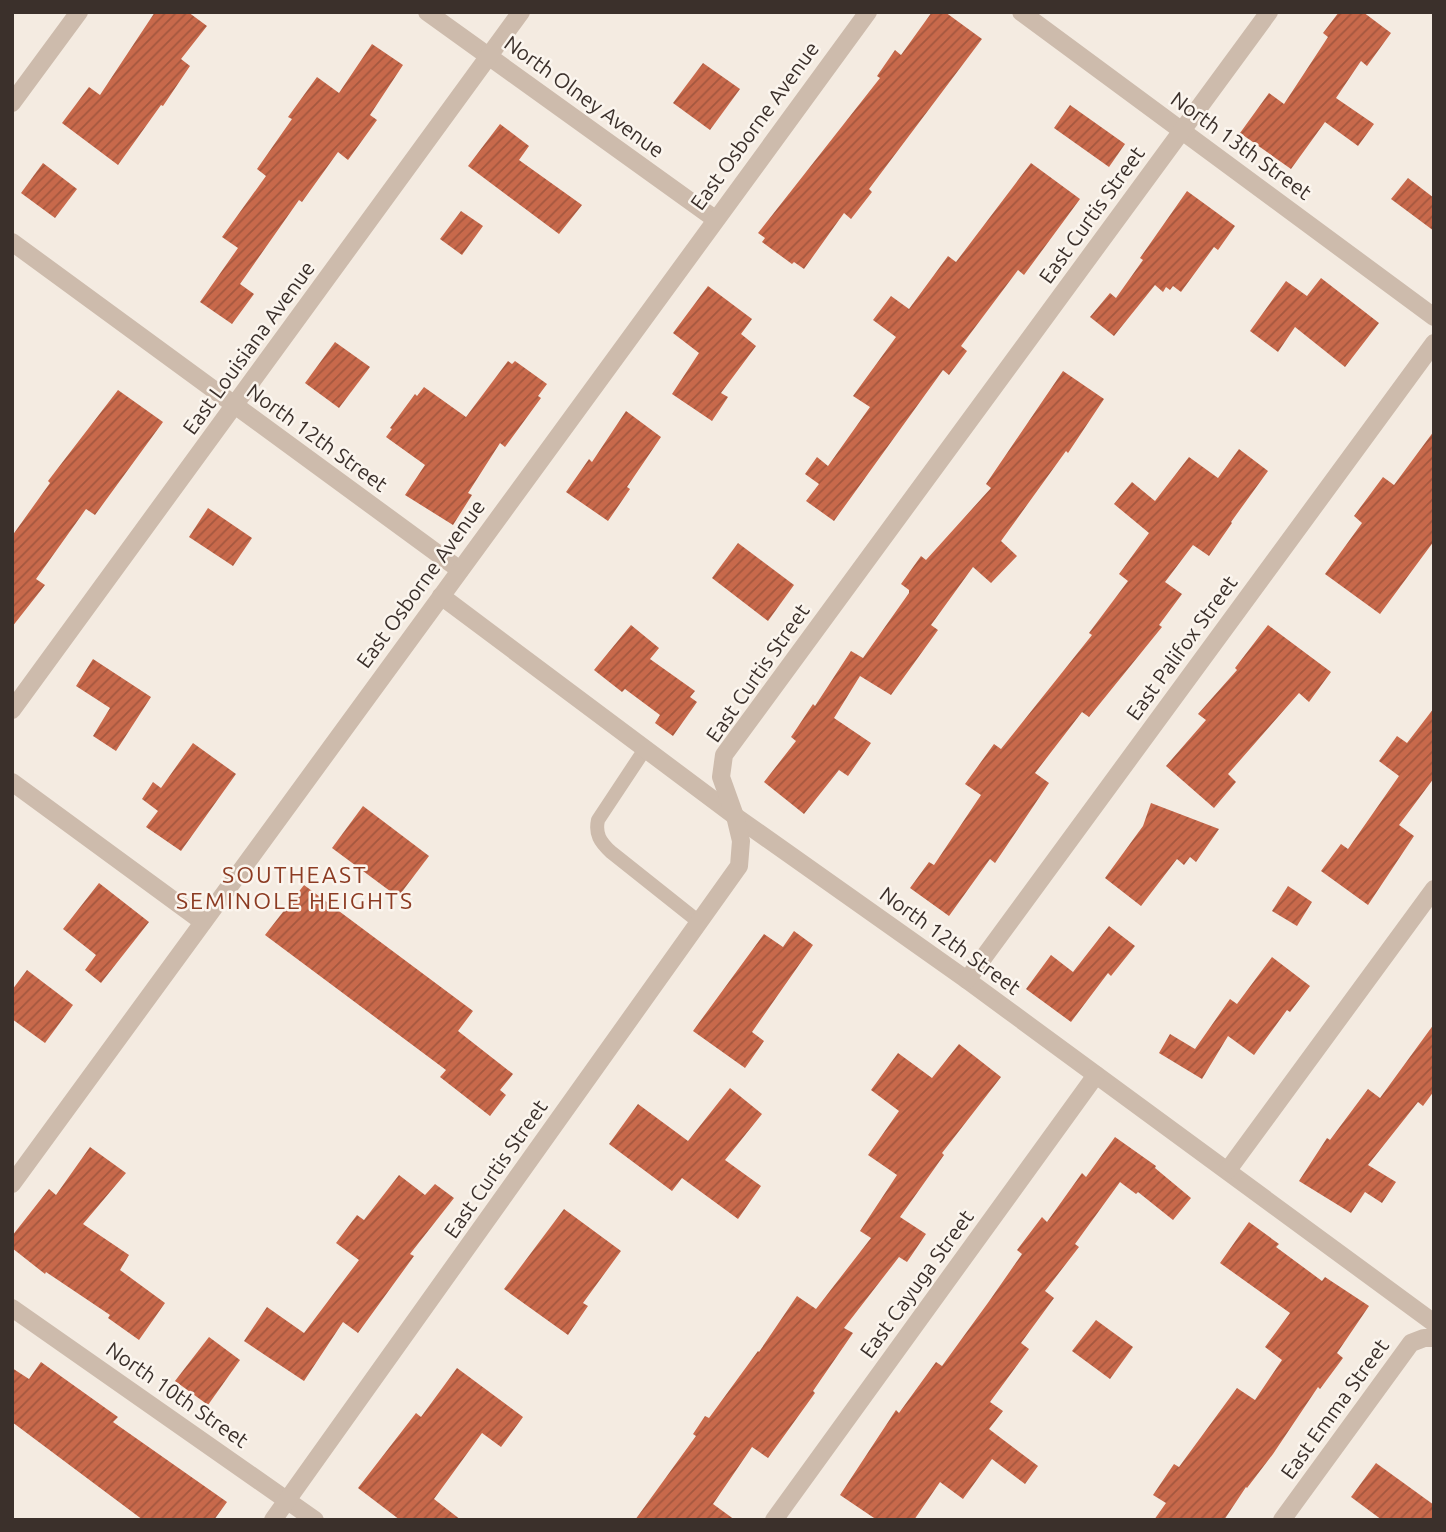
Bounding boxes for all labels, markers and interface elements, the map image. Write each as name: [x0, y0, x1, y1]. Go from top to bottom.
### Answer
street label: North Olney Avenue: [500, 30, 669, 162]
street label: East Osborne Avenue: [685, 37, 823, 214]
street label: North 13th Street: [1167, 86, 1316, 204]
street label: East Curtis Street: [1033, 141, 1149, 288]
street label: East Louisiana Avenue: [177, 256, 319, 439]
street label: North 12th Street: [243, 378, 392, 496]
street label: East Osborne Avenue: [351, 495, 489, 672]
street label: East Palifox Street: [1121, 571, 1242, 724]
street label: East Curtis Street: [701, 599, 814, 746]
district label: SOUTHEAST SEMINOLE HEIGHTS: [176, 862, 414, 913]
street label: North 12th Street: [876, 881, 1025, 999]
street label: East Curtis Street: [439, 1095, 552, 1242]
street label: East Cayuga Street: [855, 1205, 978, 1362]
street label: East Emma Street: [1275, 1334, 1393, 1483]
street label: North 10th Street: [102, 1336, 253, 1452]

